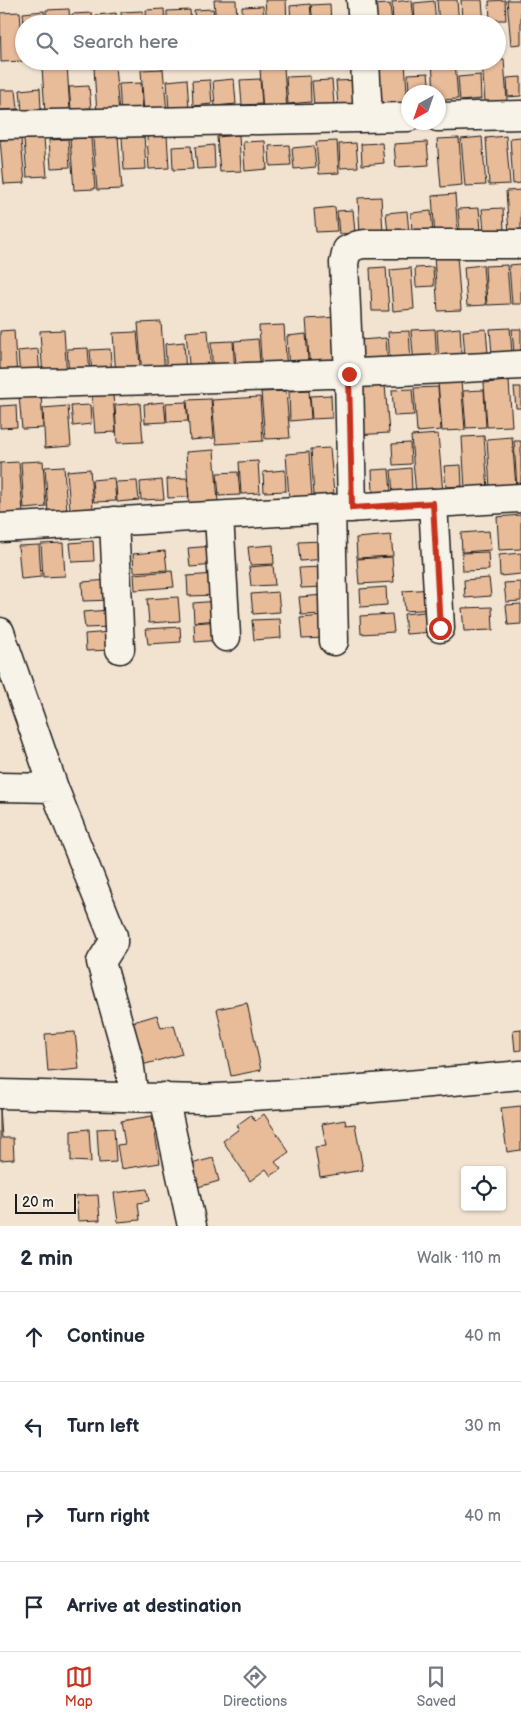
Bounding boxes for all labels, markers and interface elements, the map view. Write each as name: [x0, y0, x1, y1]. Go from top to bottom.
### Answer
search box: [15, 15, 506, 70]
icon: search: [33, 29, 61, 57]
text: Search here: [73, 31, 178, 54]
north arrow: [401, 85, 446, 130]
route end: [338, 363, 361, 386]
route start: [429, 617, 452, 640]
map controls: [461, 1166, 506, 1211]
button: locate: [461, 1166, 506, 1211]
scale bar: [15, 1191, 76, 1214]
text: 20 m: [22, 1194, 54, 1211]
text: 2 min: [20, 1246, 73, 1271]
text: Walk · 110 m: [417, 1249, 501, 1268]
icon: ahead: [20, 1323, 48, 1351]
text: Continue: [67, 1325, 145, 1348]
text: 40 m: [464, 1327, 501, 1346]
icon: left: [20, 1413, 48, 1441]
text: Turn left: [67, 1415, 139, 1438]
text: 30 m: [464, 1417, 501, 1436]
icon: right: [20, 1503, 48, 1531]
text: Turn right: [67, 1505, 150, 1528]
text: 40 m: [464, 1507, 501, 1526]
icon: arrive: [20, 1593, 48, 1621]
text: Arrive at destination: [67, 1595, 242, 1618]
tab: Map: [65, 1663, 93, 1710]
tab: Directions: [223, 1663, 287, 1710]
tab: Saved: [417, 1663, 456, 1710]

